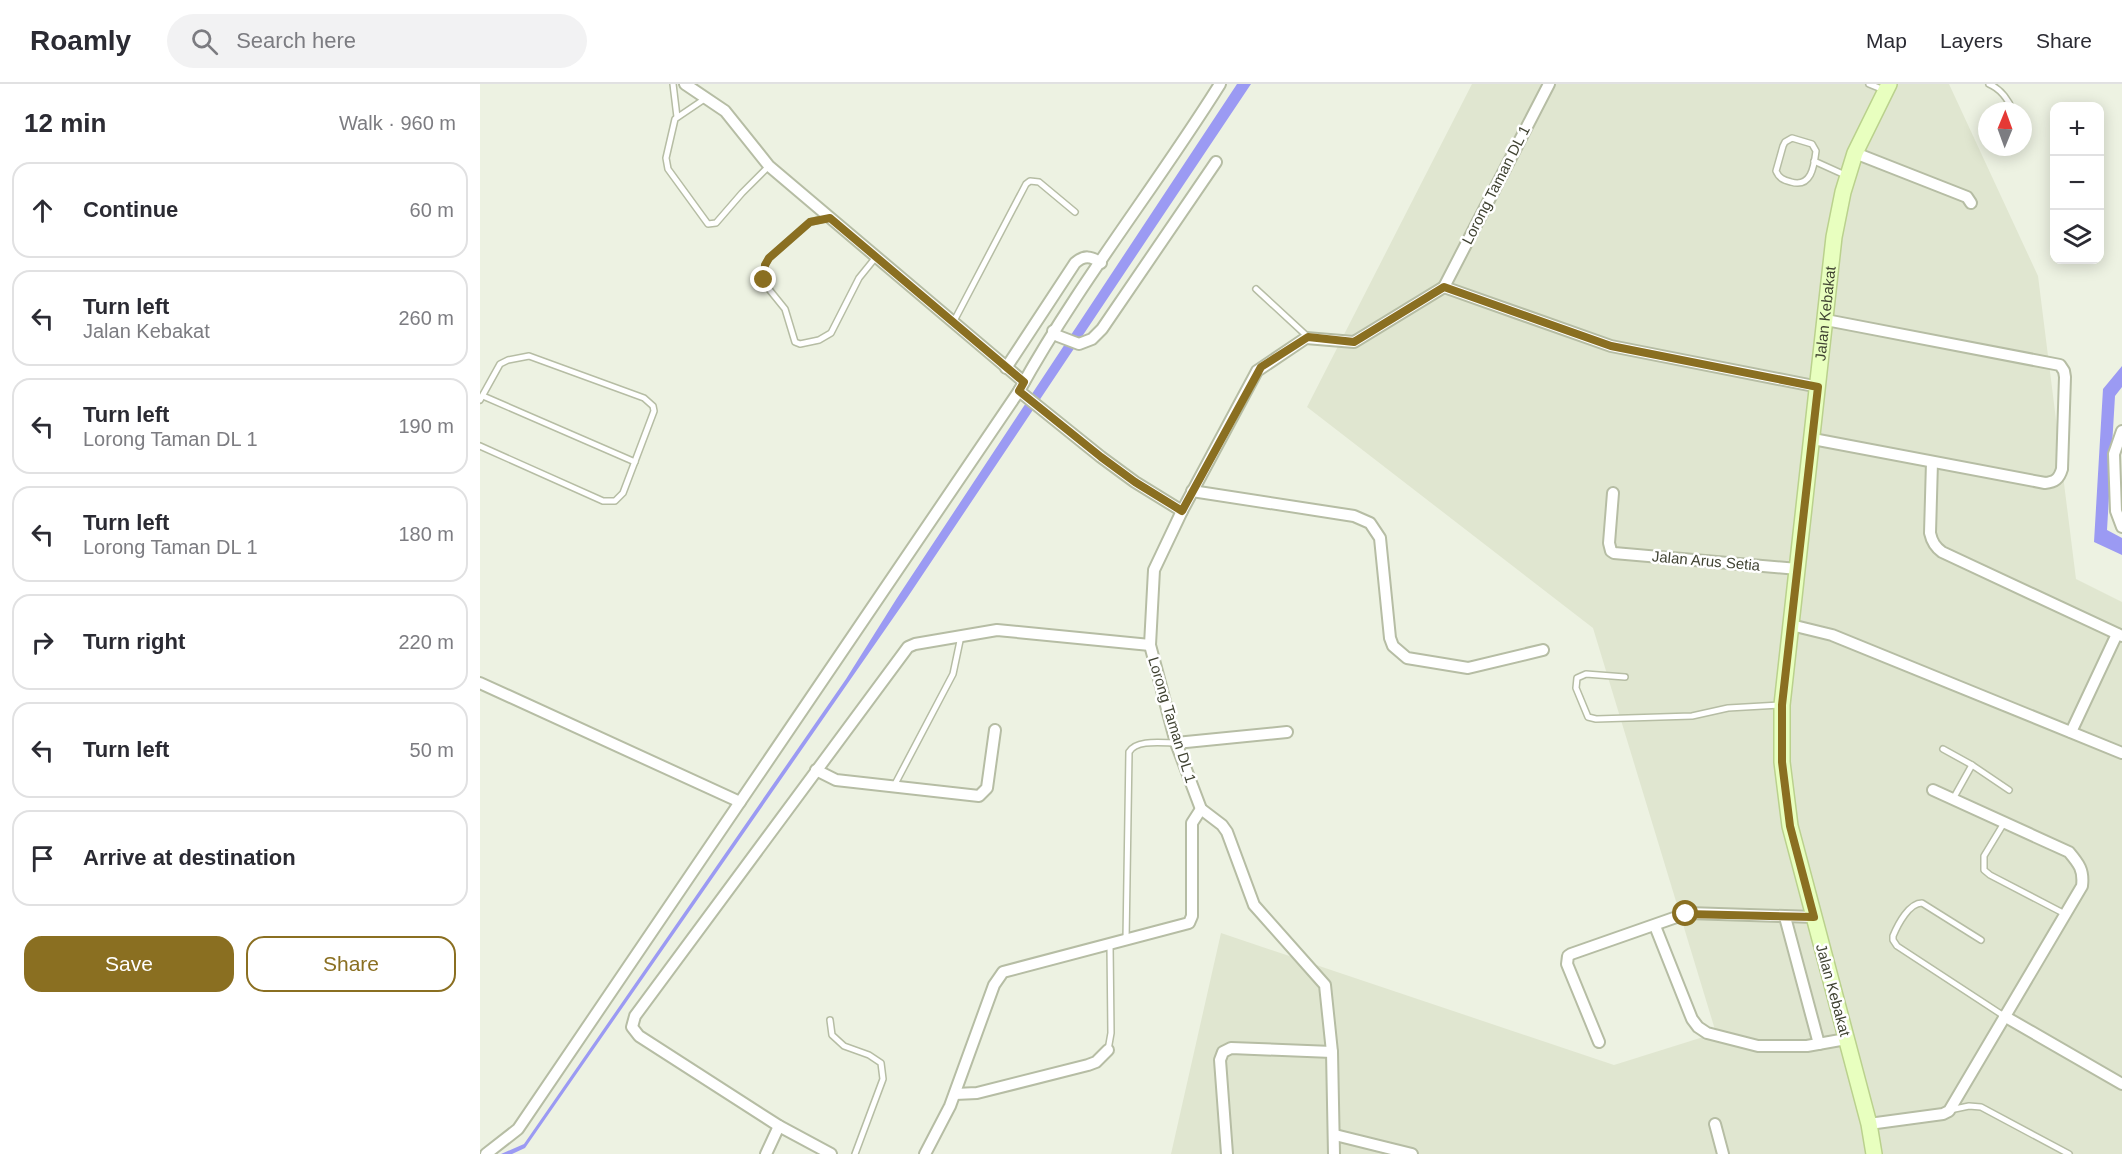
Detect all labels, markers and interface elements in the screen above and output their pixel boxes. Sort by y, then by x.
search box [167,14,587,68]
text: Roamly [30,25,131,56]
icon: search [188,25,221,58]
text: Search here [236,28,356,53]
text: Map [1866,29,1907,52]
text: Layers [1940,29,2003,52]
text: Share [2036,29,2092,52]
north arrow [1978,102,2032,156]
map controls [2050,102,2104,264]
button: + [2050,102,2104,156]
text: 12 min [24,108,106,138]
text: Walk · 960 m [339,112,456,134]
street label: Lorong Taman DL 1 [1458,123,1533,247]
button: − [2050,156,2104,210]
icon: ahead [26,194,59,227]
text: Continue [83,197,178,222]
text: 60 m [410,199,454,221]
button: layers [2050,210,2104,264]
street label: Jalan Kebakat [1811,265,1839,362]
route end [750,266,776,292]
text: Turn left [83,294,169,319]
icon: left [26,302,59,335]
text: 260 m [398,307,454,329]
text: Jalan Kebakat [83,320,210,342]
text: Turn left [83,402,169,427]
icon: left [26,410,59,443]
text: 190 m [398,415,454,437]
text: Lorong Taman DL 1 [83,428,258,450]
text: Turn left [83,510,169,535]
icon: left [26,518,59,551]
text: 180 m [398,523,454,545]
text: Lorong Taman DL 1 [83,536,258,558]
street label: Jalan Arus Setia [1651,547,1761,574]
icon: right [26,626,59,659]
text: Turn right [83,629,185,654]
text: 220 m [398,631,454,653]
street label: Lorong Taman DL 1 [1145,655,1200,785]
icon: left [26,734,59,767]
text: Turn left [83,737,169,762]
text: 50 m [410,739,454,761]
icon: arrive [26,842,59,875]
text: Arrive at destination [83,845,296,870]
route start [1672,900,1698,926]
button: Save [24,936,234,992]
button: Share [246,936,456,992]
street label: Jalan Kebakat [1813,942,1854,1039]

